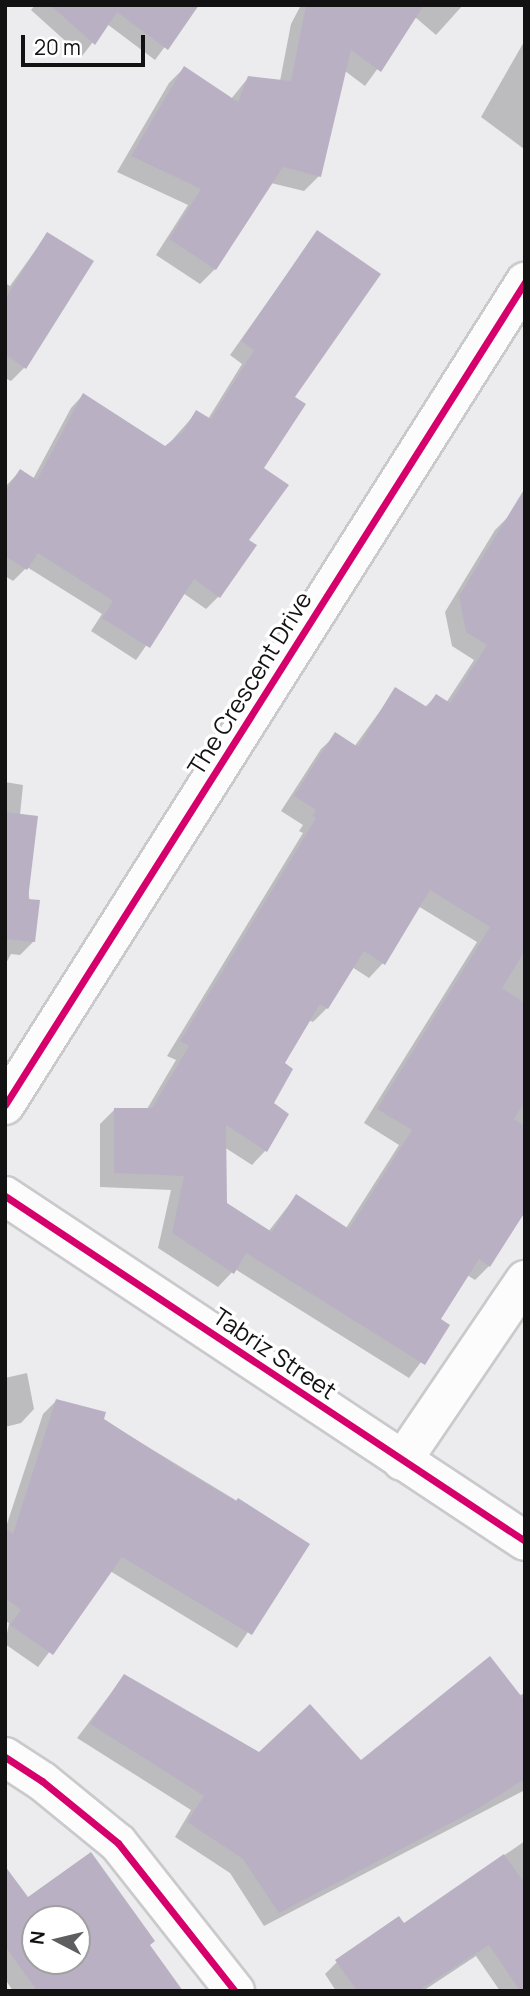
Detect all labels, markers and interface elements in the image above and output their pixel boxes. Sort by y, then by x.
scale bar [24,21,149,65]
text: 20 m [34,33,81,61]
street label: The Crescent Drive [181,586,317,780]
street label: Tabriz Street [208,1301,342,1405]
north arrow [21,1905,91,1975]
text: N [23,1929,51,1946]

